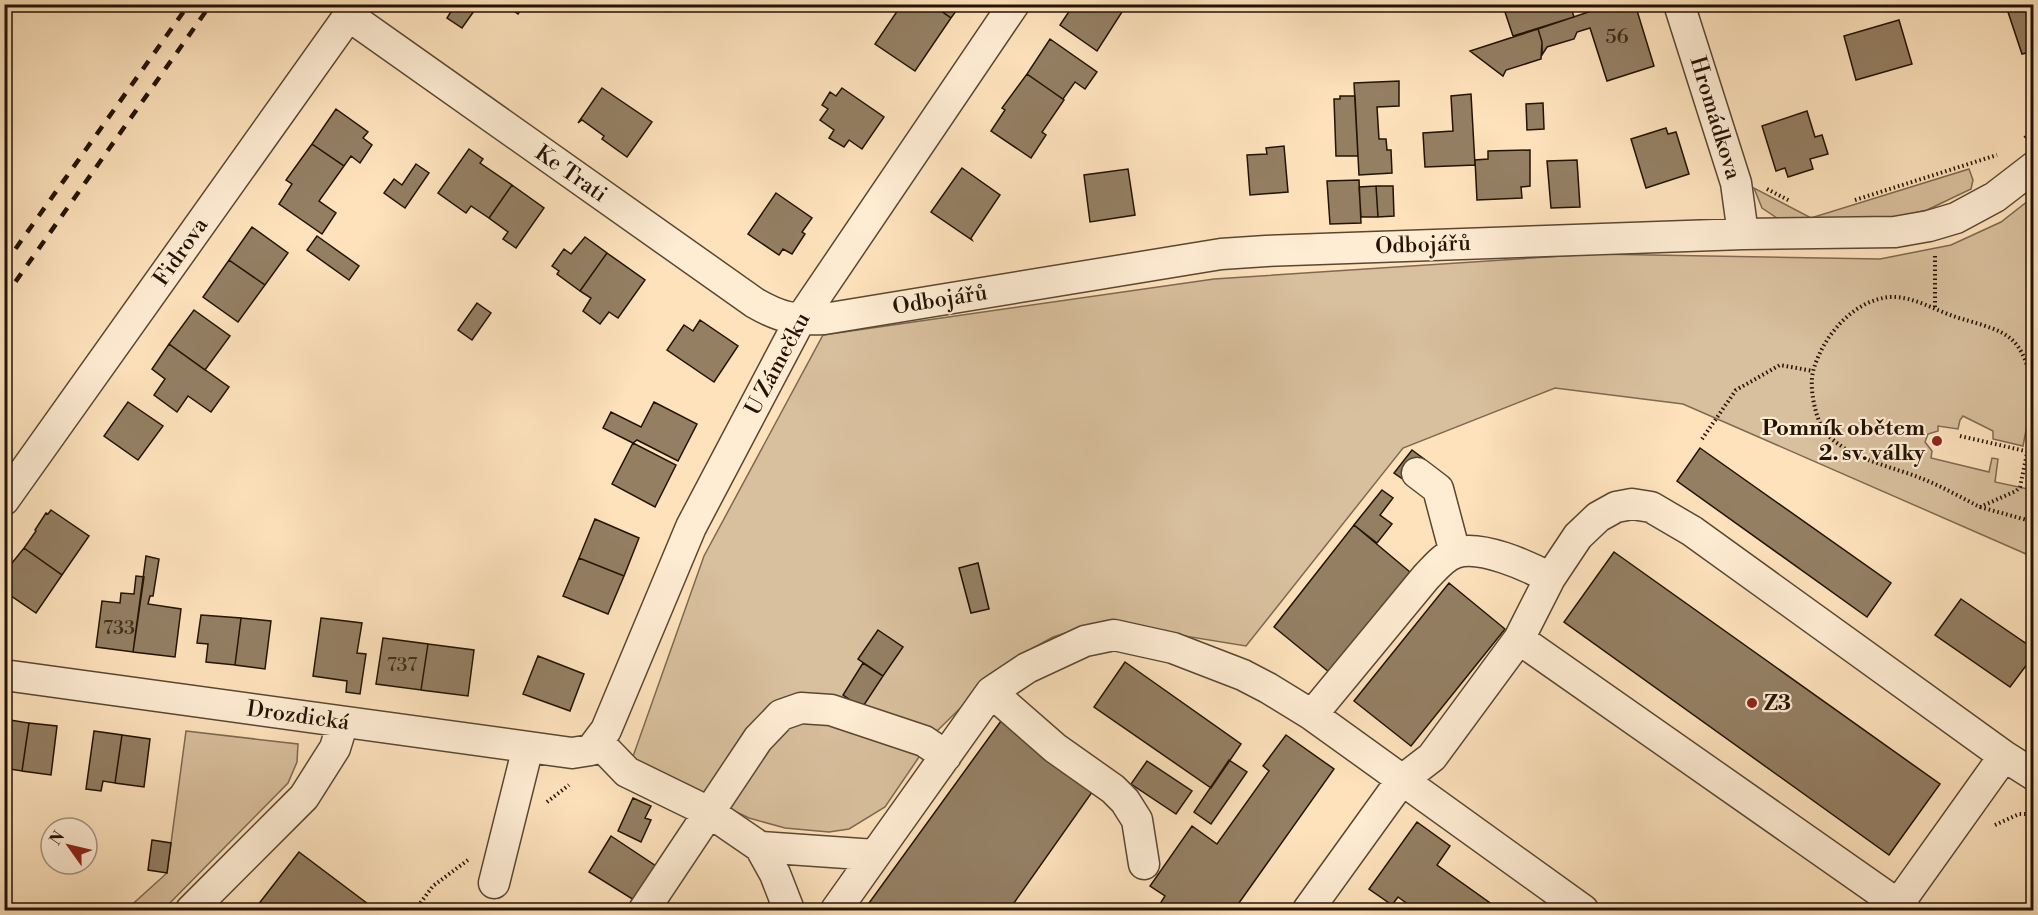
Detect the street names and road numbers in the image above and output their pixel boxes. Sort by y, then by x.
street label: Hromádkova [1683,53,1747,184]
street label: Ke Trati [530,140,612,208]
street label: Fidrova [148,212,215,291]
street label: Odbojářů [1375,230,1472,260]
street label: Odbojářů [891,279,990,321]
street label: U Zámečku [740,308,817,420]
street label: Drozdická [245,695,352,737]

